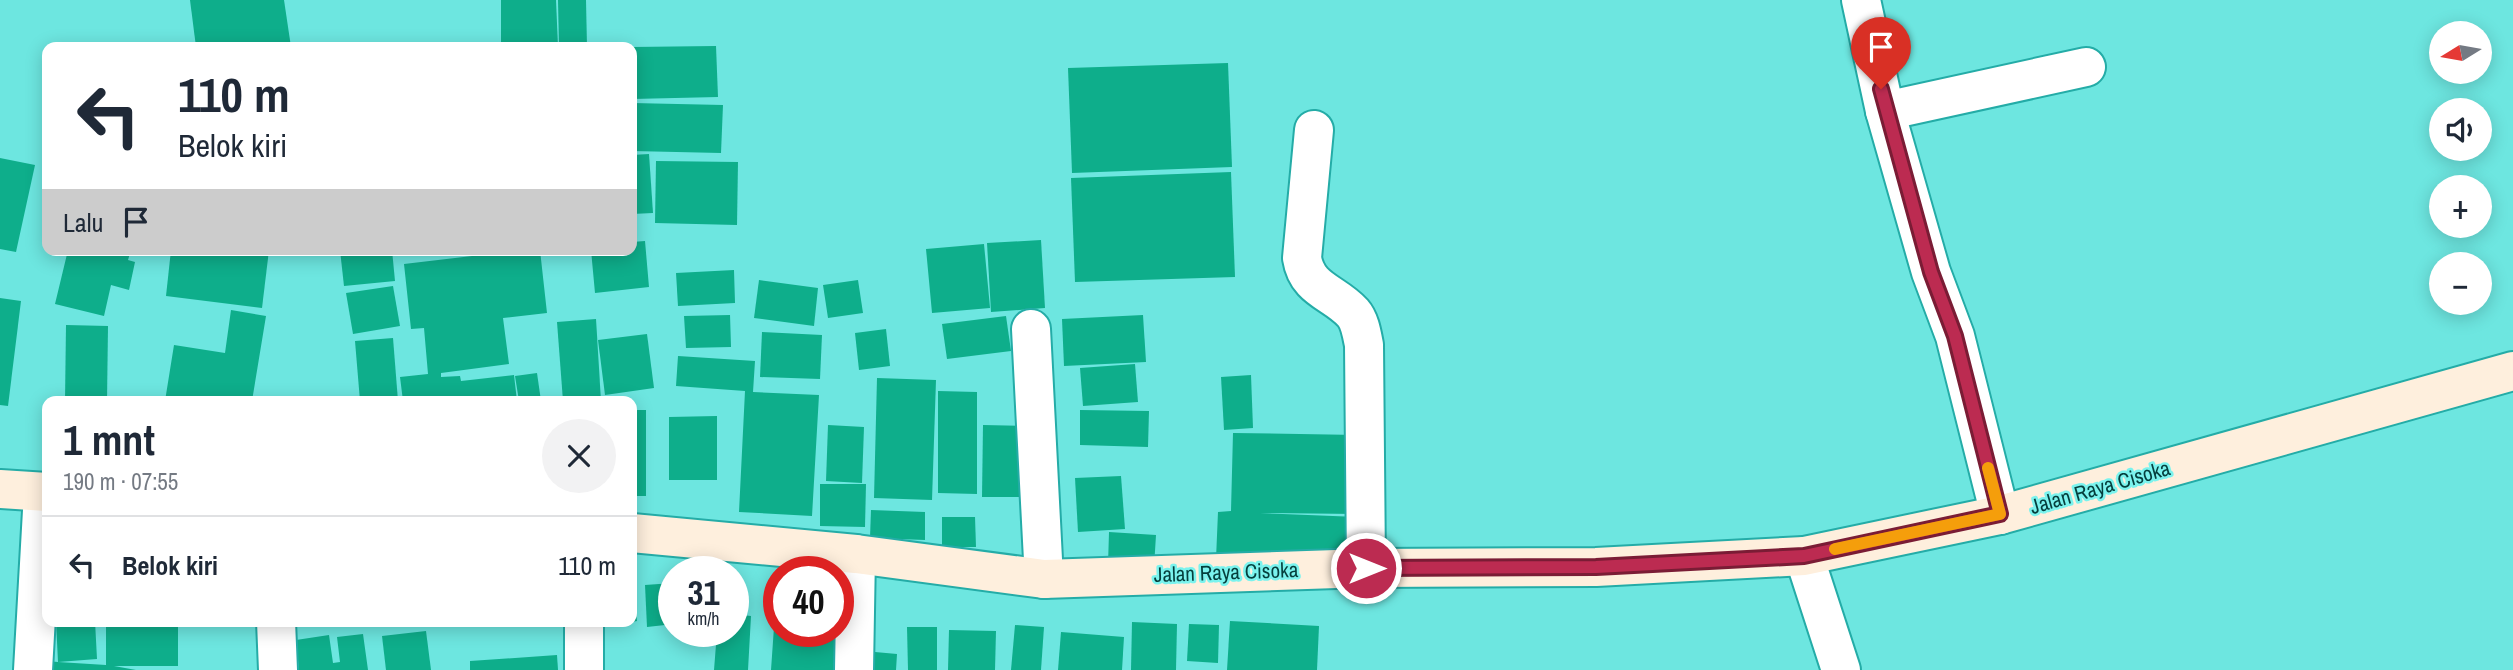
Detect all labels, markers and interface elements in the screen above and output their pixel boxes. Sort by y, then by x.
pin [1851,17,1911,89]
north arrow [2429,21,2492,84]
map controls [2429,21,2492,315]
icon: arrive [1862,28,1900,66]
text: 110 m [178,61,290,127]
icon: left [63,70,154,161]
button: sound [2429,98,2492,161]
text: Belok kiri [178,124,287,167]
button: + [2429,175,2492,238]
icon: arrive [117,203,155,241]
text: Lalu [63,205,103,240]
button: − [2429,252,2492,315]
text: 1 mnt [63,412,155,468]
button: close [542,419,616,493]
street label: Jalan Raya Cisoka [2027,453,2174,521]
text: 190 m · 07:55 [63,466,178,497]
position arrow [1329,531,1403,605]
icon: left [63,546,101,584]
text: Belok kiri [122,548,218,583]
text: 110 m [558,548,616,583]
street label: Jalan Raya Cisoka [1153,555,1299,589]
speed limit sign: 40 [763,556,854,647]
text: 31 [688,569,719,616]
text: km/h [688,606,720,631]

